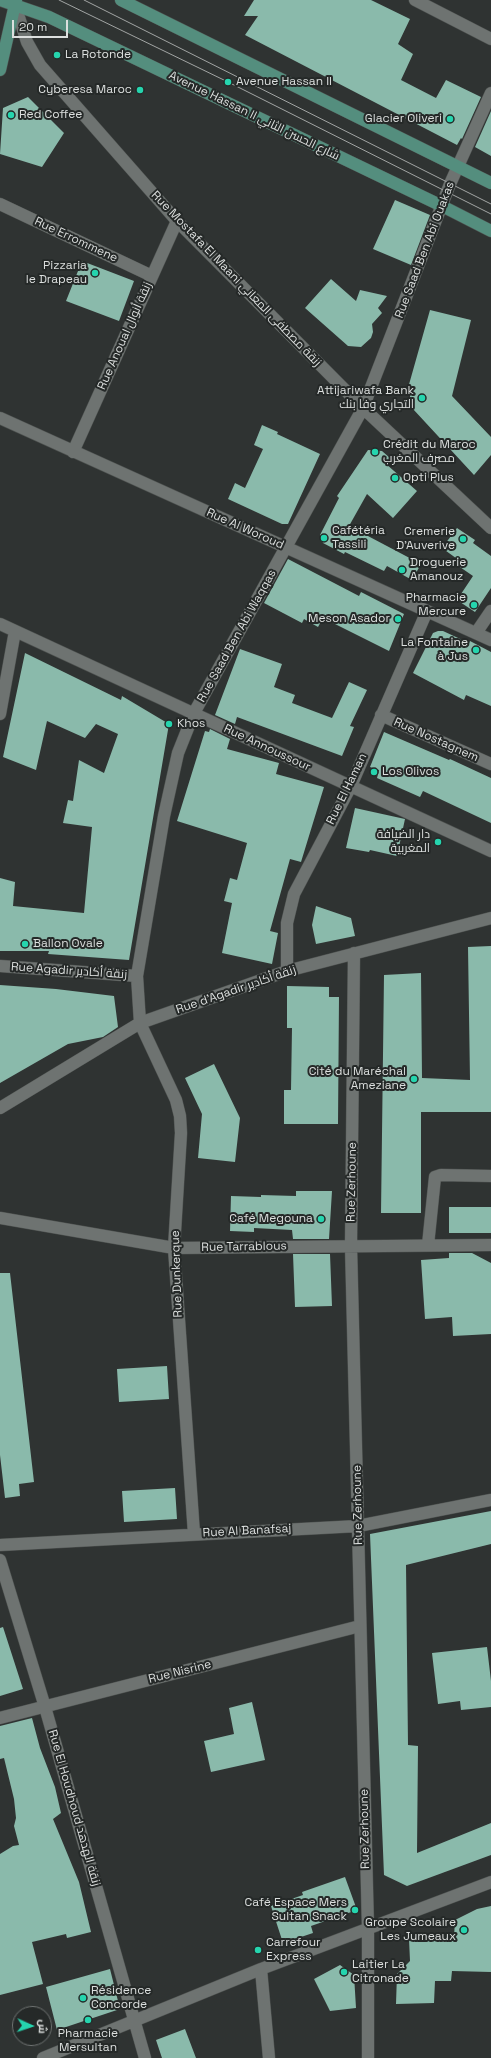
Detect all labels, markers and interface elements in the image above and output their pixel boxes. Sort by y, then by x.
scale bar [14,12,70,38]
text: 20 m [19,19,47,35]
place label: La Rotonde [65,48,131,62]
marker: La Rotonde [52,50,62,60]
street label: Avenue Hassan II شارع الحسن الثاني [166,68,342,164]
place label: Avenue Hassan II [236,75,332,89]
marker: Avenue Hassan II [223,77,233,87]
place label: Cyberesa Maroc [38,83,132,97]
marker: Cyberesa Maroc [135,85,145,95]
place label: Red Coffee [19,108,82,122]
marker: Red Coffee [6,110,16,120]
place label: Glacier Oliveri [365,112,442,126]
marker: Glacier Oliveri [445,114,455,124]
street label: Rue Saad Ben Abi Ouakas [392,180,458,320]
street label: Rue Mostafa El Maani زنقة مصطفى المعاني [148,188,324,370]
street label: Rue Errommene [32,214,120,266]
place label: Pizzaria le Drapeau [26,259,87,287]
marker: Pizzaria le Drapeau [90,268,100,278]
street label: Rue Anoual زنقة أنوال [95,280,155,392]
place label: Attijariwafa Bank التجاري وفا بنك [317,384,414,412]
marker: Attijariwafa Bank التجاري وفا بنك [417,393,427,403]
place label: Crédit du Maroc مصرف المغرب [383,438,476,466]
marker: Crédit du Maroc مصرف المغرب [370,447,380,457]
place label: Opti Plus [403,471,454,485]
marker: Opti Plus [390,473,400,483]
street label: Rue Al Woroud [204,505,286,553]
place label: Cafétéria Tassili [332,524,385,552]
place label: Cremerie D'Auverive [396,525,455,553]
marker: Cafétéria Tassili [319,533,329,543]
marker: Cremerie D'Auverive [458,534,468,544]
place label: Droguerie Amanouz [410,556,466,584]
marker: Droguerie Amanouz [397,565,407,575]
street label: Rue Saad Ben Abi Waqqas [194,567,280,705]
place label: Pharmacie Mercure [406,591,466,619]
marker: Pharmacie Mercure [469,600,479,610]
place label: Meson Asador [308,612,390,626]
marker: Meson Asador [393,614,403,624]
place label: La Fontaine à Jus [401,636,468,664]
marker: La Fontaine à Jus [471,645,481,655]
street label: Rue Nostagnem [391,715,481,765]
place label: Khos [177,717,205,731]
marker: Khos [164,719,174,729]
street label: Rue Annoussour [221,722,313,774]
street label: Rue El Haman [324,751,370,827]
place label: Los Olivos [382,765,439,779]
marker: Los Olivos [369,767,379,777]
place label: دار الضيافة المغربية [377,828,430,856]
marker: دار الضيافة المغربية [433,837,443,847]
place label: Ballon Ovale [33,937,103,951]
marker: Ballon Ovale [20,939,30,949]
street label: Rue Agadir زنقة أكادير [10,960,128,982]
street label: Rue d'Agadir زنقة أكادير [174,963,298,1017]
place label: Cité du Maréchal Ameziane [309,1065,406,1093]
marker: Cité du Maréchal Ameziane [409,1074,419,1084]
street label: Rue Zerhoune [344,1142,360,1222]
place label: Café Megouna [229,1212,313,1226]
marker: Café Megouna [316,1214,326,1224]
street label: Rue Dunkerque [168,1230,186,1318]
street label: Rue Tarrablous [201,1239,287,1255]
street label: Rue Zerhoune [350,1465,366,1545]
street label: Rue Al Banafsaj [202,1521,292,1541]
street label: Rue Nisrine [147,1657,213,1687]
street label: Rue El Houdhoud زنقة الهدهد [45,1728,103,1888]
street label: Rue Zerhoune [357,1789,373,1869]
place label: Café Espace Mers Sultan Snack [244,1896,347,1924]
marker: Café Espace Mers Sultan Snack [350,1905,360,1915]
place label: Groupe Scolaire Les Jumeaux [365,1916,456,1944]
marker: Groupe Scolaire Les Jumeaux [459,1925,469,1935]
place label: Carrefour Express [266,1936,321,1964]
marker: Carrefour Express [253,1945,263,1955]
place label: Laitier La Citronade [352,1958,409,1986]
marker: Laitier La Citronade [339,1967,349,1977]
place label: Résidence Concorde [91,1984,151,2012]
marker: Résidence Concorde [78,1993,88,2003]
north arrow [12,2006,52,2046]
marker: Pharmacie Mersultan [83,2015,93,2025]
text: ش [36,2019,50,2034]
place label: Pharmacie Mersultan [58,2027,118,2055]

